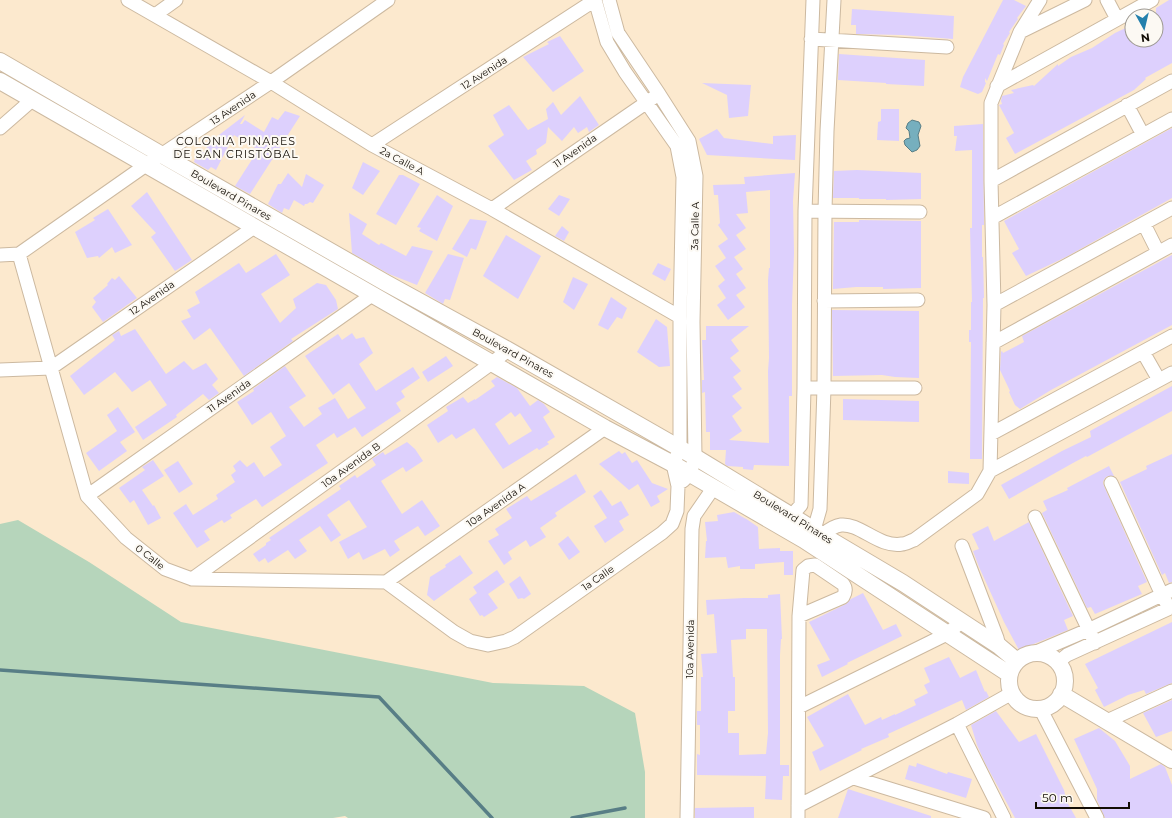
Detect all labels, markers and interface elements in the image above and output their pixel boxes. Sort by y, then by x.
north arrow [1124,8,1164,48]
text: N [1140,30,1151,45]
street label: 12 Avenida [459,53,509,93]
street label: 13 Avenida [208,88,258,128]
street label: 11 Avenida [551,131,599,171]
district label: COLONIA PINARES DE SAN CRISTÓBAL [173,134,299,161]
street label: 2a Calle A [378,144,427,178]
street label: Boulevard Pinares [188,167,274,223]
street label: 3a Calle A [688,201,702,250]
street label: 12 Avenida [127,278,177,318]
street label: Boulevard Pinares [470,325,556,381]
street label: 11 Avenida [205,376,253,416]
street label: 10a Avenida B [319,439,383,491]
street label: 10a Avenida A [464,479,529,530]
street label: Boulevard Pinares [751,487,835,547]
street label: 0 Calle [133,542,167,572]
street label: 1a Calle [579,562,617,594]
street label: 10a Avenida [683,619,697,679]
scale bar [1036,784,1129,810]
text: 50 m [1042,790,1073,805]

